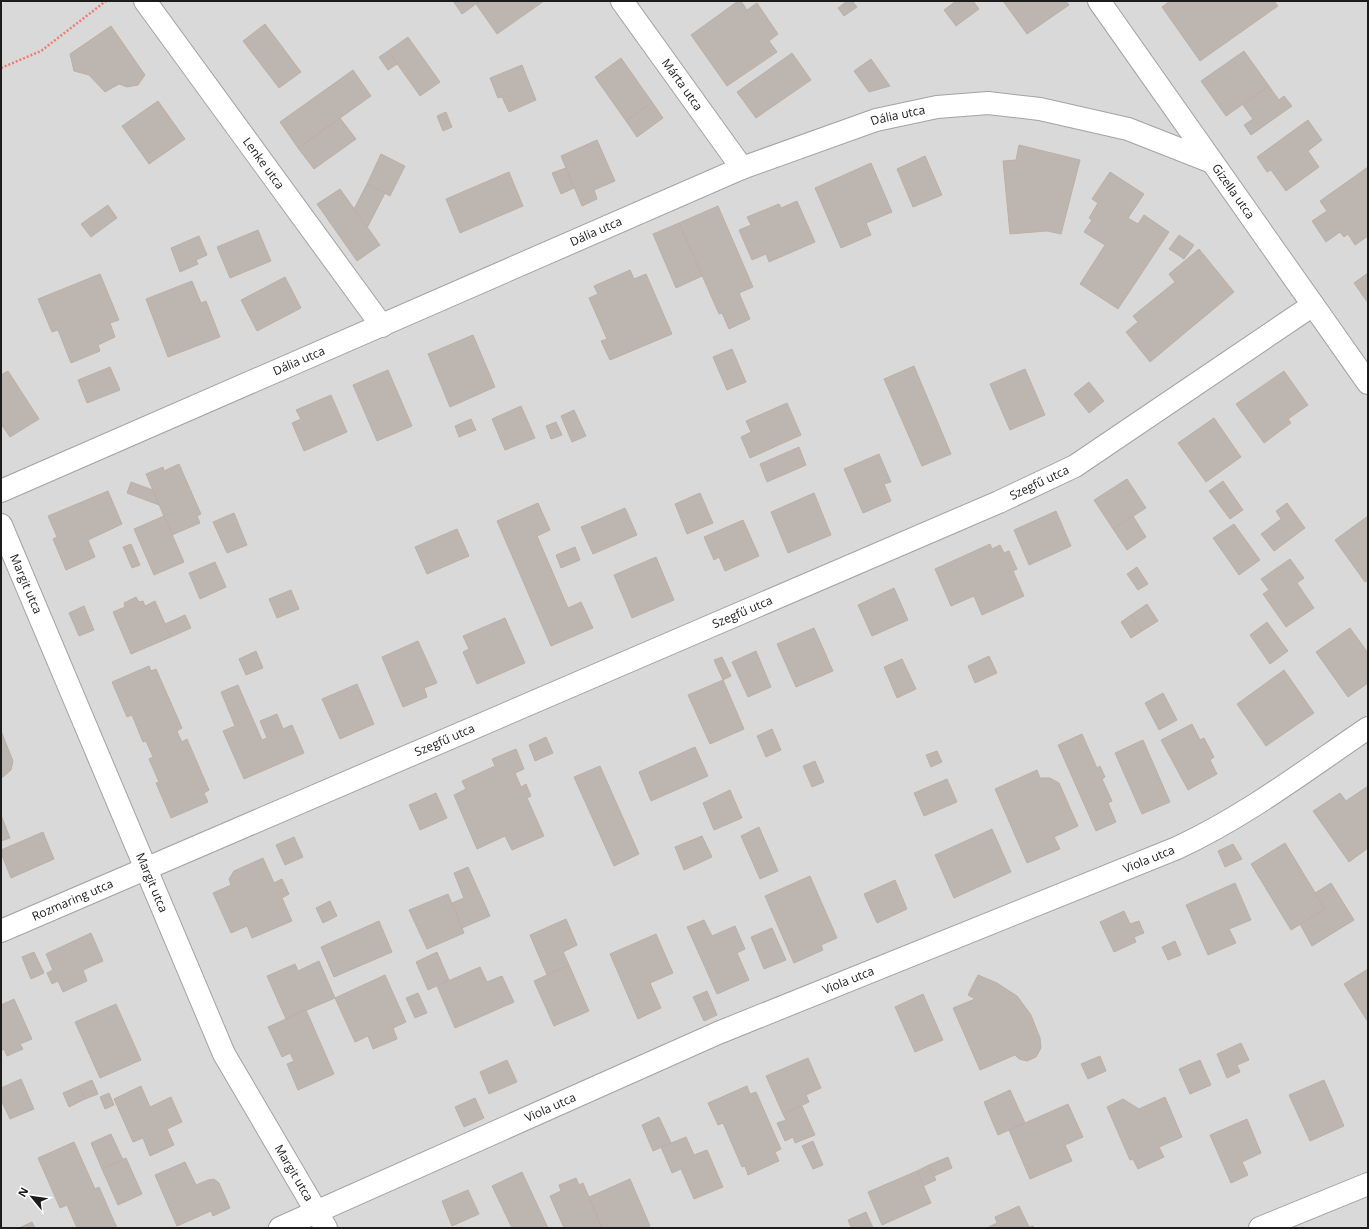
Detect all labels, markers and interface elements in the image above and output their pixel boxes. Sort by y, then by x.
street label: Márta utca [658,55,707,114]
street label: Dália utca [868,101,927,129]
street label: Lenke utca [239,134,289,193]
street label: Gizella utca [1208,160,1259,222]
street label: Dália utca [567,212,624,250]
street label: Dália utca [270,342,327,380]
street label: Szegfű utca [1007,461,1072,504]
street label: Margit utca [6,551,46,616]
street label: Szegfű utca [709,591,775,632]
street label: Szegfű utca [412,719,477,760]
street label: Viola utca [1120,841,1177,877]
street label: Margit utca [132,850,172,915]
street label: Rozmaring utca [29,875,116,925]
street label: Viola utca [820,962,877,998]
street label: Viola utca [522,1088,578,1126]
street label: Margit utca [271,1141,318,1204]
north arrow [12,1177,52,1217]
text: N [14,1184,32,1199]

